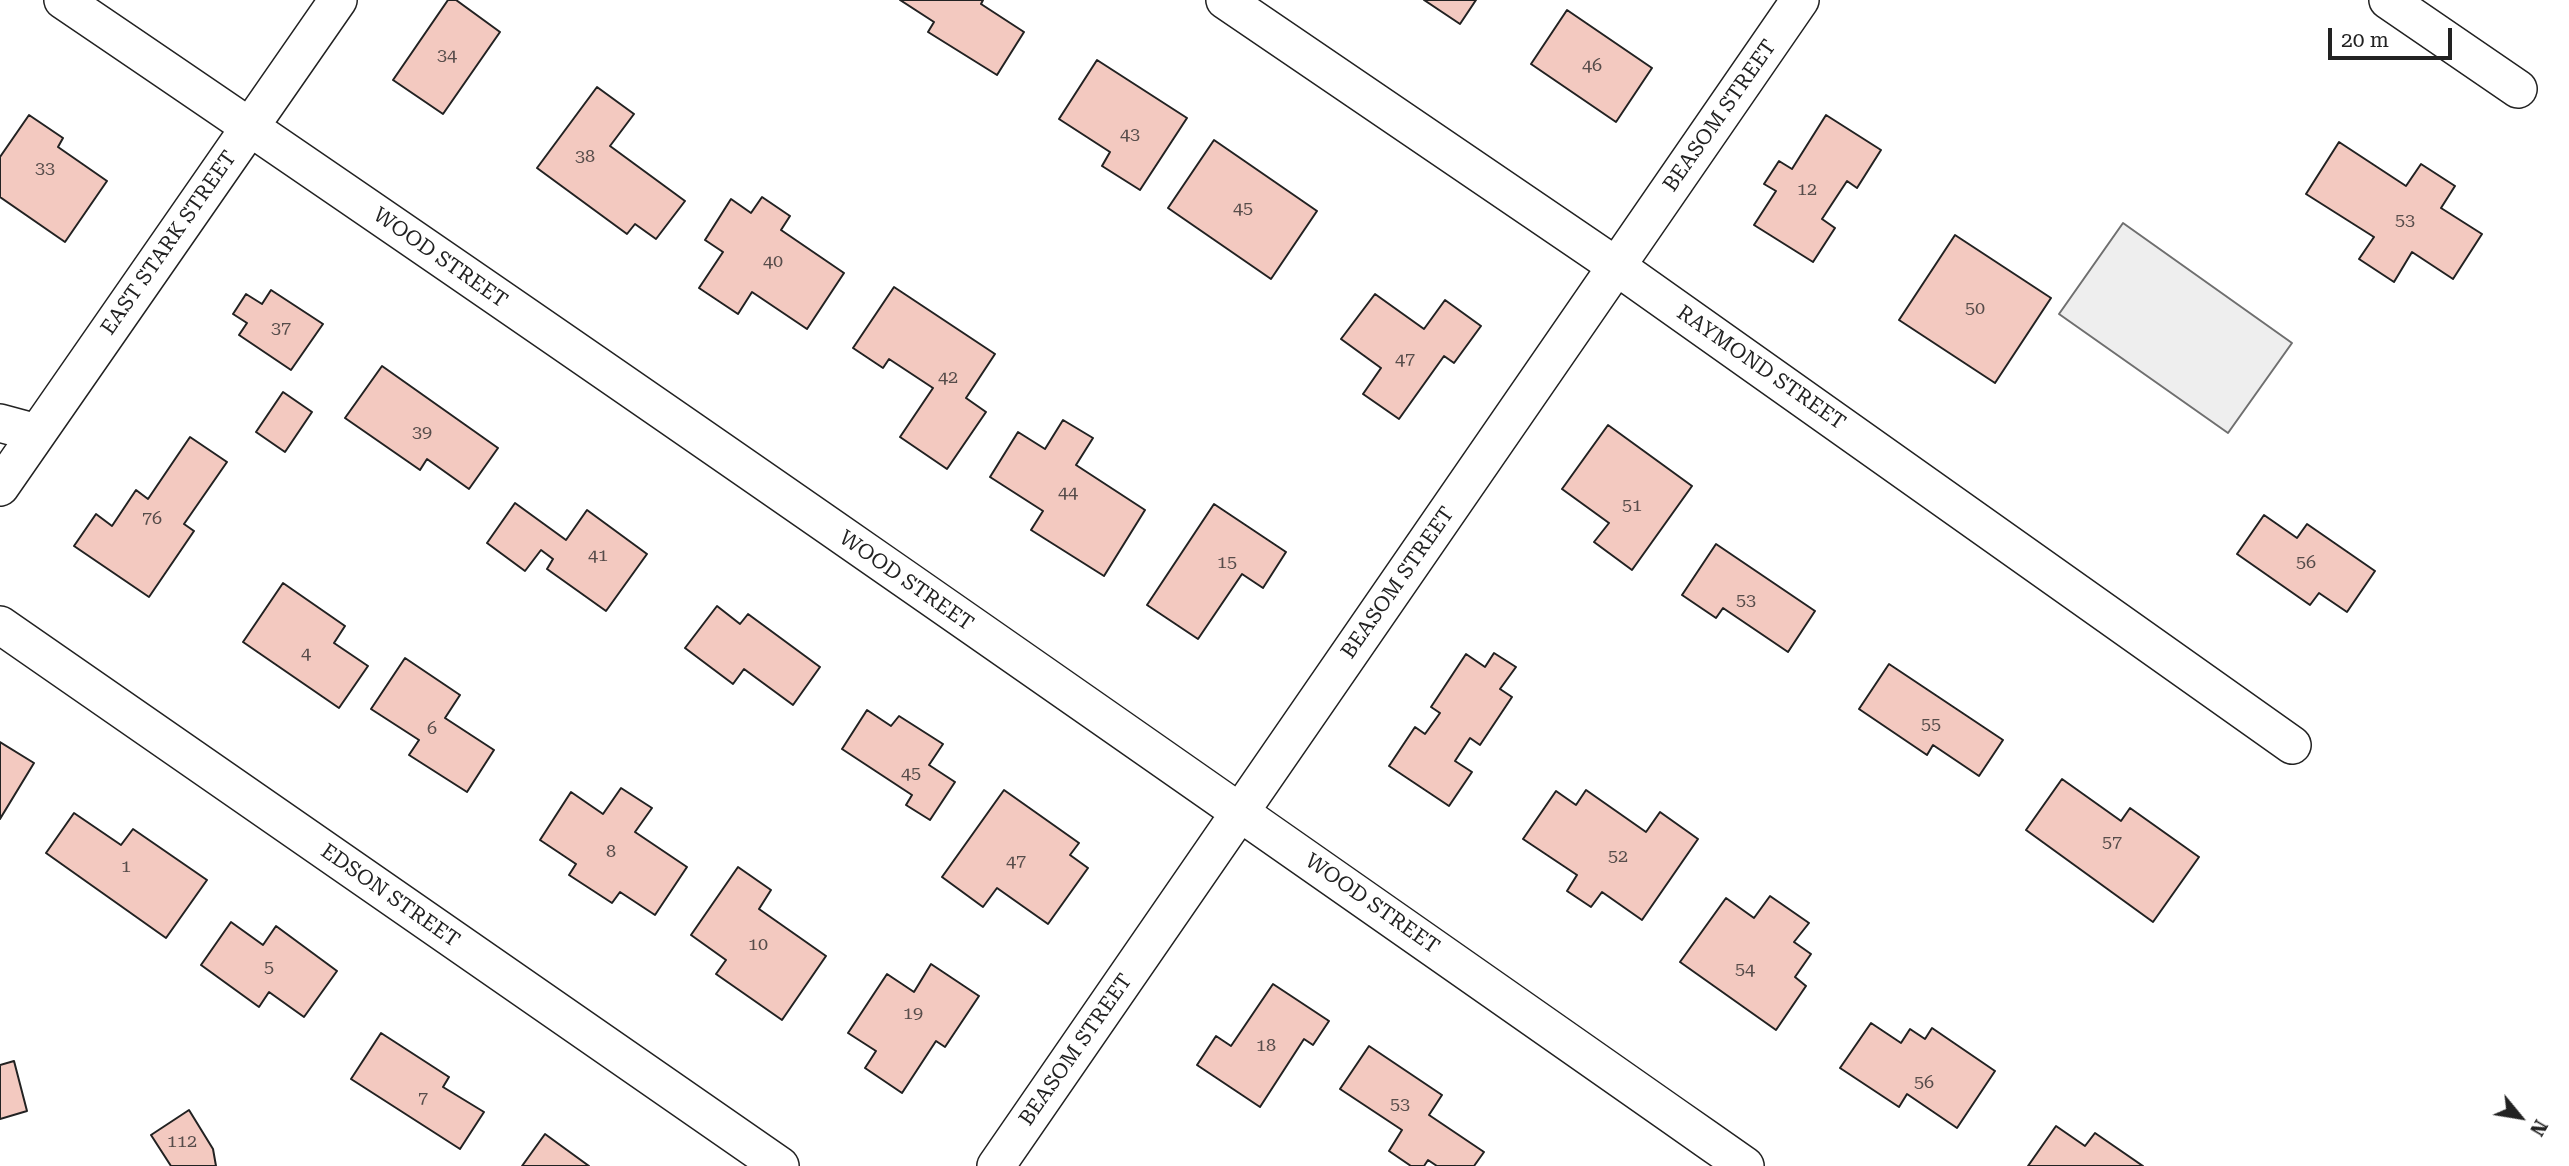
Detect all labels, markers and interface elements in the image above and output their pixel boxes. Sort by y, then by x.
scale bar [2331,14,2455,58]
text: 20 m [2341,28,2389,52]
street label: BEASOM STREET [1658,35,1782,197]
house number: 34 [437,45,457,67]
house number: 46 [1582,55,1602,77]
house number: 43 [1120,124,1140,146]
street label: EAST STARK STREET [96,146,242,340]
house number: 38 [575,146,595,168]
house number: 33 [35,158,55,180]
house number: 12 [1797,179,1817,201]
house number: 45 [1233,198,1253,220]
street label: WOOD STREET [368,202,512,314]
house number: 53 [2395,210,2415,232]
house number: 40 [763,251,783,273]
house number: 50 [1965,298,1985,320]
street label: RAYMOND STREET [1672,300,1850,436]
house number: 37 [271,318,291,340]
house number: 47 [1395,349,1415,371]
house number: 42 [938,367,958,389]
house number: 39 [412,422,432,444]
house number: 44 [1058,482,1078,504]
house number: 51 [1622,495,1642,517]
street label: BEASOM STREET [1336,502,1460,664]
house number: 76 [142,508,162,530]
street label: WOOD STREET [834,525,978,637]
house number: 41 [588,545,608,567]
house number: 15 [1217,552,1237,574]
house number: 56 [2296,552,2316,574]
house number: 53 [1736,590,1756,612]
house number: 4 [301,643,311,665]
house number: 55 [1921,714,1941,736]
house number: 6 [427,718,437,740]
house number: 45 [901,763,921,785]
house number: 57 [2102,832,2122,854]
street label: EDSON STREET [316,839,464,953]
house number: 8 [606,841,616,863]
house number: 52 [1608,846,1628,868]
street label: WOOD STREET [1300,848,1444,960]
house number: 47 [1006,851,1026,873]
house number: 1 [121,856,131,878]
house number: 10 [748,934,768,956]
house number: 5 [264,957,274,979]
house number: 54 [1735,959,1755,981]
street label: BEASOM STREET [1014,969,1138,1131]
house number: 19 [903,1003,923,1025]
house number: 18 [1256,1035,1276,1057]
house number: 56 [1914,1072,1934,1094]
north arrow [2485,1082,2555,1152]
house number: 7 [418,1088,428,1110]
house number: 53 [1390,1094,1410,1116]
text: N [2525,1116,2552,1140]
house number: 112 [167,1131,197,1153]

